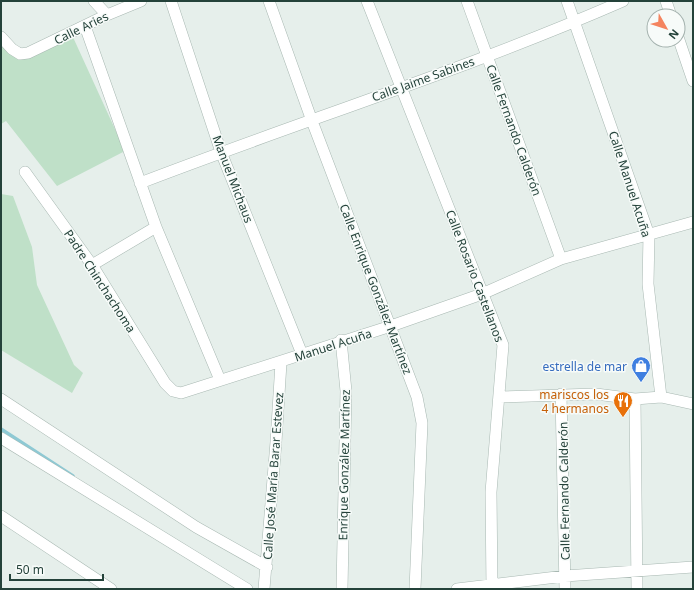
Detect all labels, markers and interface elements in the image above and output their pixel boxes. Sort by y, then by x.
street label: Calle Aries [51,7,111,48]
north arrow [646,8,686,48]
text: N [666,26,683,43]
street label: Calle Jaime Sabines [369,52,477,106]
street label: Calle Fernando Calderón [482,62,546,198]
street label: Calle Manuel Acuña [605,129,655,239]
street label: Manuel Michaus [208,133,258,225]
street label: Calle Enrique González Martínez [336,201,417,377]
street label: Calle Rosario Castellanos [442,207,508,345]
street label: Padre Chinchachoma [60,226,140,336]
street label: Manuel Acuña [292,324,374,366]
shop icon: estrella de mar [630,355,652,383]
place label: estrella de mar [542,358,627,375]
place label: mariscos los 4 hermanos [539,386,609,417]
street label: Enrique González Martínez [334,389,354,541]
restaurant icon: mariscos los 4 hermanos [612,390,634,418]
street label: Calle José María Barar Estevez [259,391,287,560]
street label: Calle Fernando Calderón [554,422,574,560]
scale bar [10,556,103,582]
text: 50 m [16,561,44,578]

